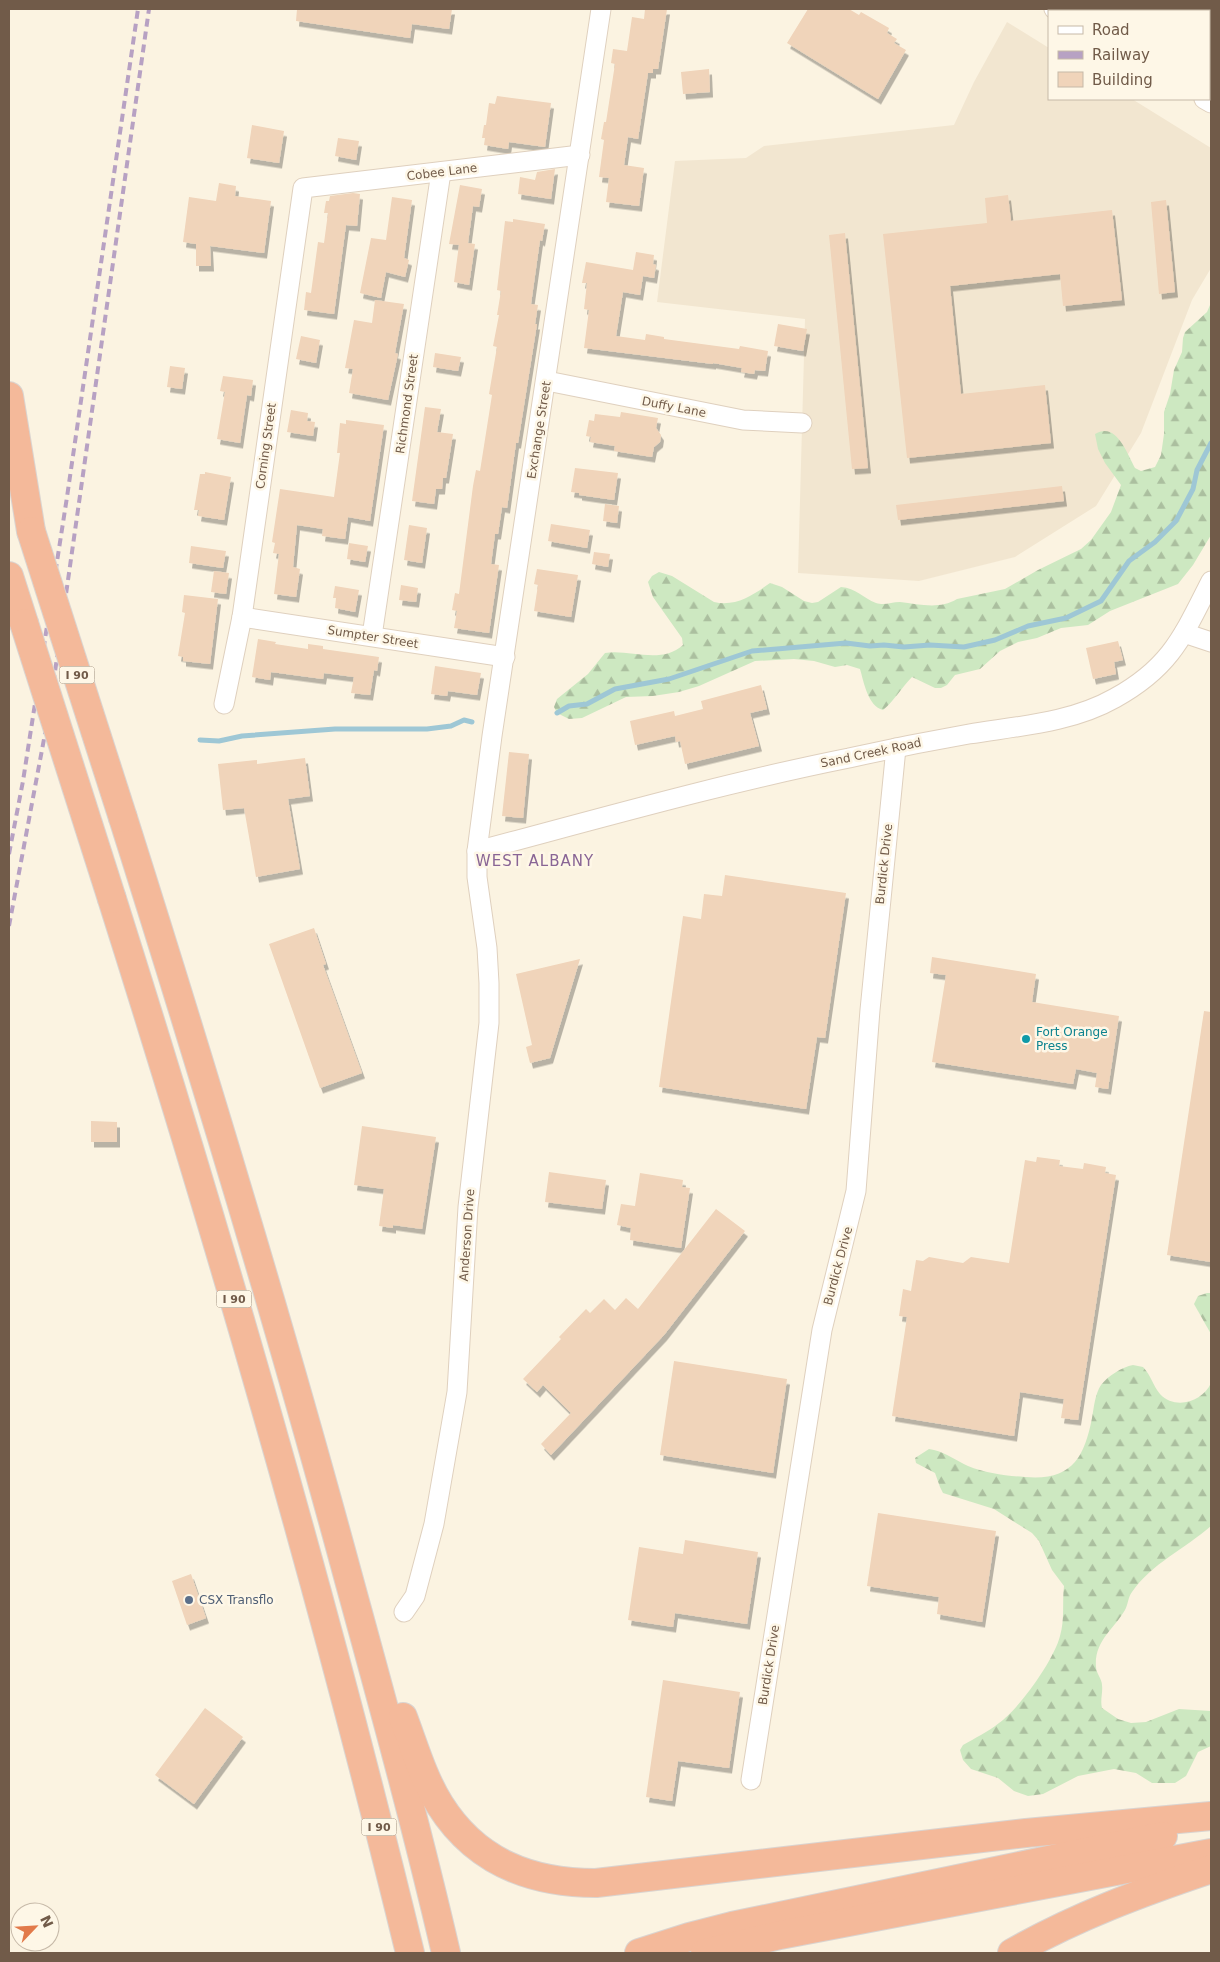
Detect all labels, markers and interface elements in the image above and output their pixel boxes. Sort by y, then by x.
legend [1048,10,1210,100]
text: Road [1092,21,1130,39]
text: Railway [1092,46,1150,64]
text: Building [1092,71,1153,89]
street label: Cobee Lane [406,161,478,183]
street label: Richmond Street [393,353,421,455]
street label: Exchange Street [524,380,554,480]
street label: Duffy Lane [641,394,707,420]
street label: Corning Street [253,402,279,490]
street label: Sumpter Street [327,623,420,651]
road number: I 90 [60,666,94,684]
street label: Sand Creek Road [819,735,923,771]
street label: Burdick Drive [873,823,895,905]
district label: WEST ALBANY [476,852,594,870]
place label: Fort Orange Press [1036,1025,1108,1053]
marker: Fort Orange Press [1020,1033,1032,1045]
street label: Anderson Drive [457,1188,477,1282]
street label: Burdick Drive [821,1225,855,1307]
road number: I 90 [216,1290,252,1308]
place label: CSX Transflo [199,1593,274,1607]
marker: CSX Transflo [183,1594,195,1606]
street label: Burdick Drive [756,1624,782,1706]
road number: I 90 [362,1818,396,1835]
north arrow [10,1902,60,1952]
text: N [37,1913,57,1930]

